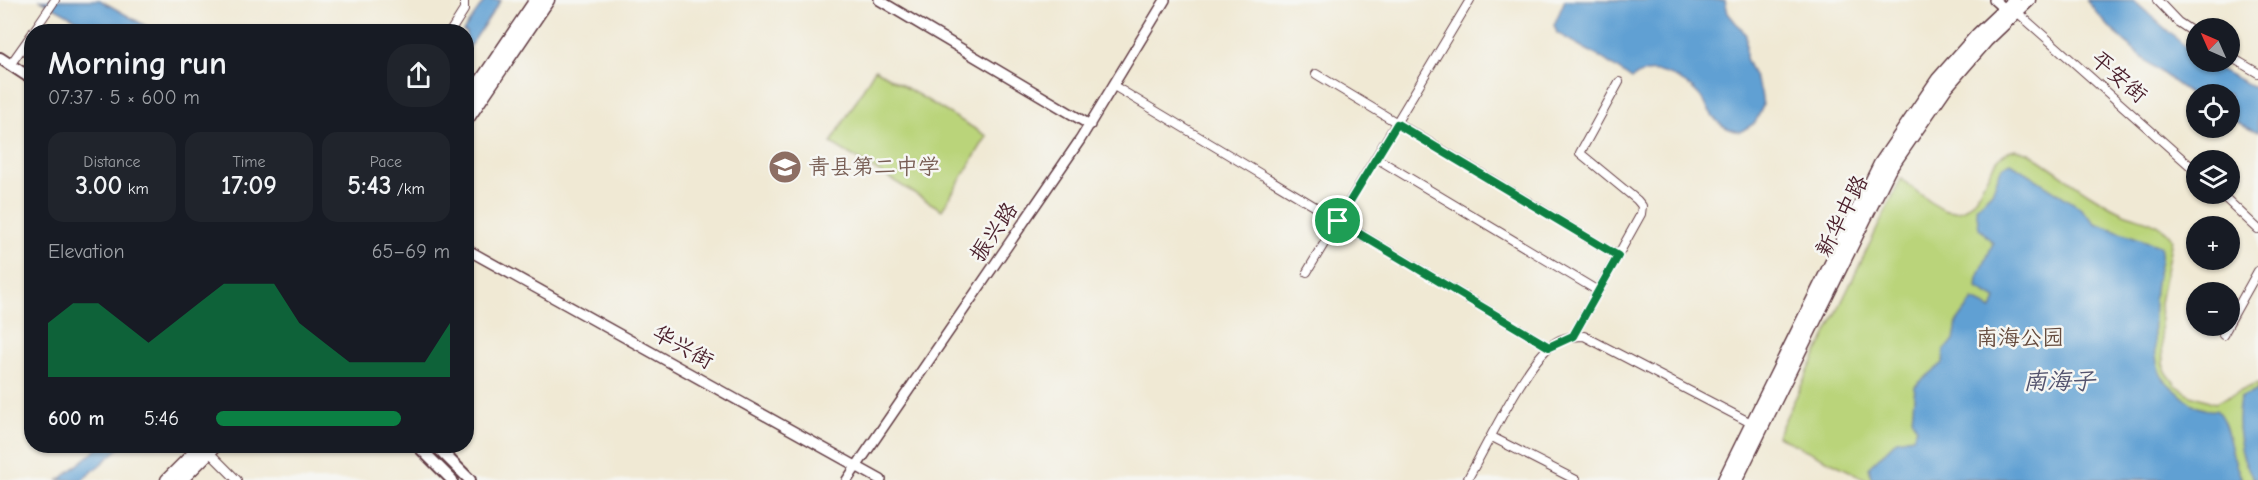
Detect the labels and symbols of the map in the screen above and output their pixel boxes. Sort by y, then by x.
north arrow [2186,18,2240,72]
street label: 平安街 [2086,46,2152,108]
school or university icon: 青县第二中学 [767,149,803,185]
place label: 青县第二中学 [808,154,940,180]
street label: 新华中路 [1810,171,1874,261]
pin [1312,195,1363,246]
street label: 振兴路 [965,197,1023,267]
street label: 华兴街 [648,320,718,374]
park label: 南海公园 [1976,325,2064,351]
water label: 南海子 [2023,367,2097,395]

